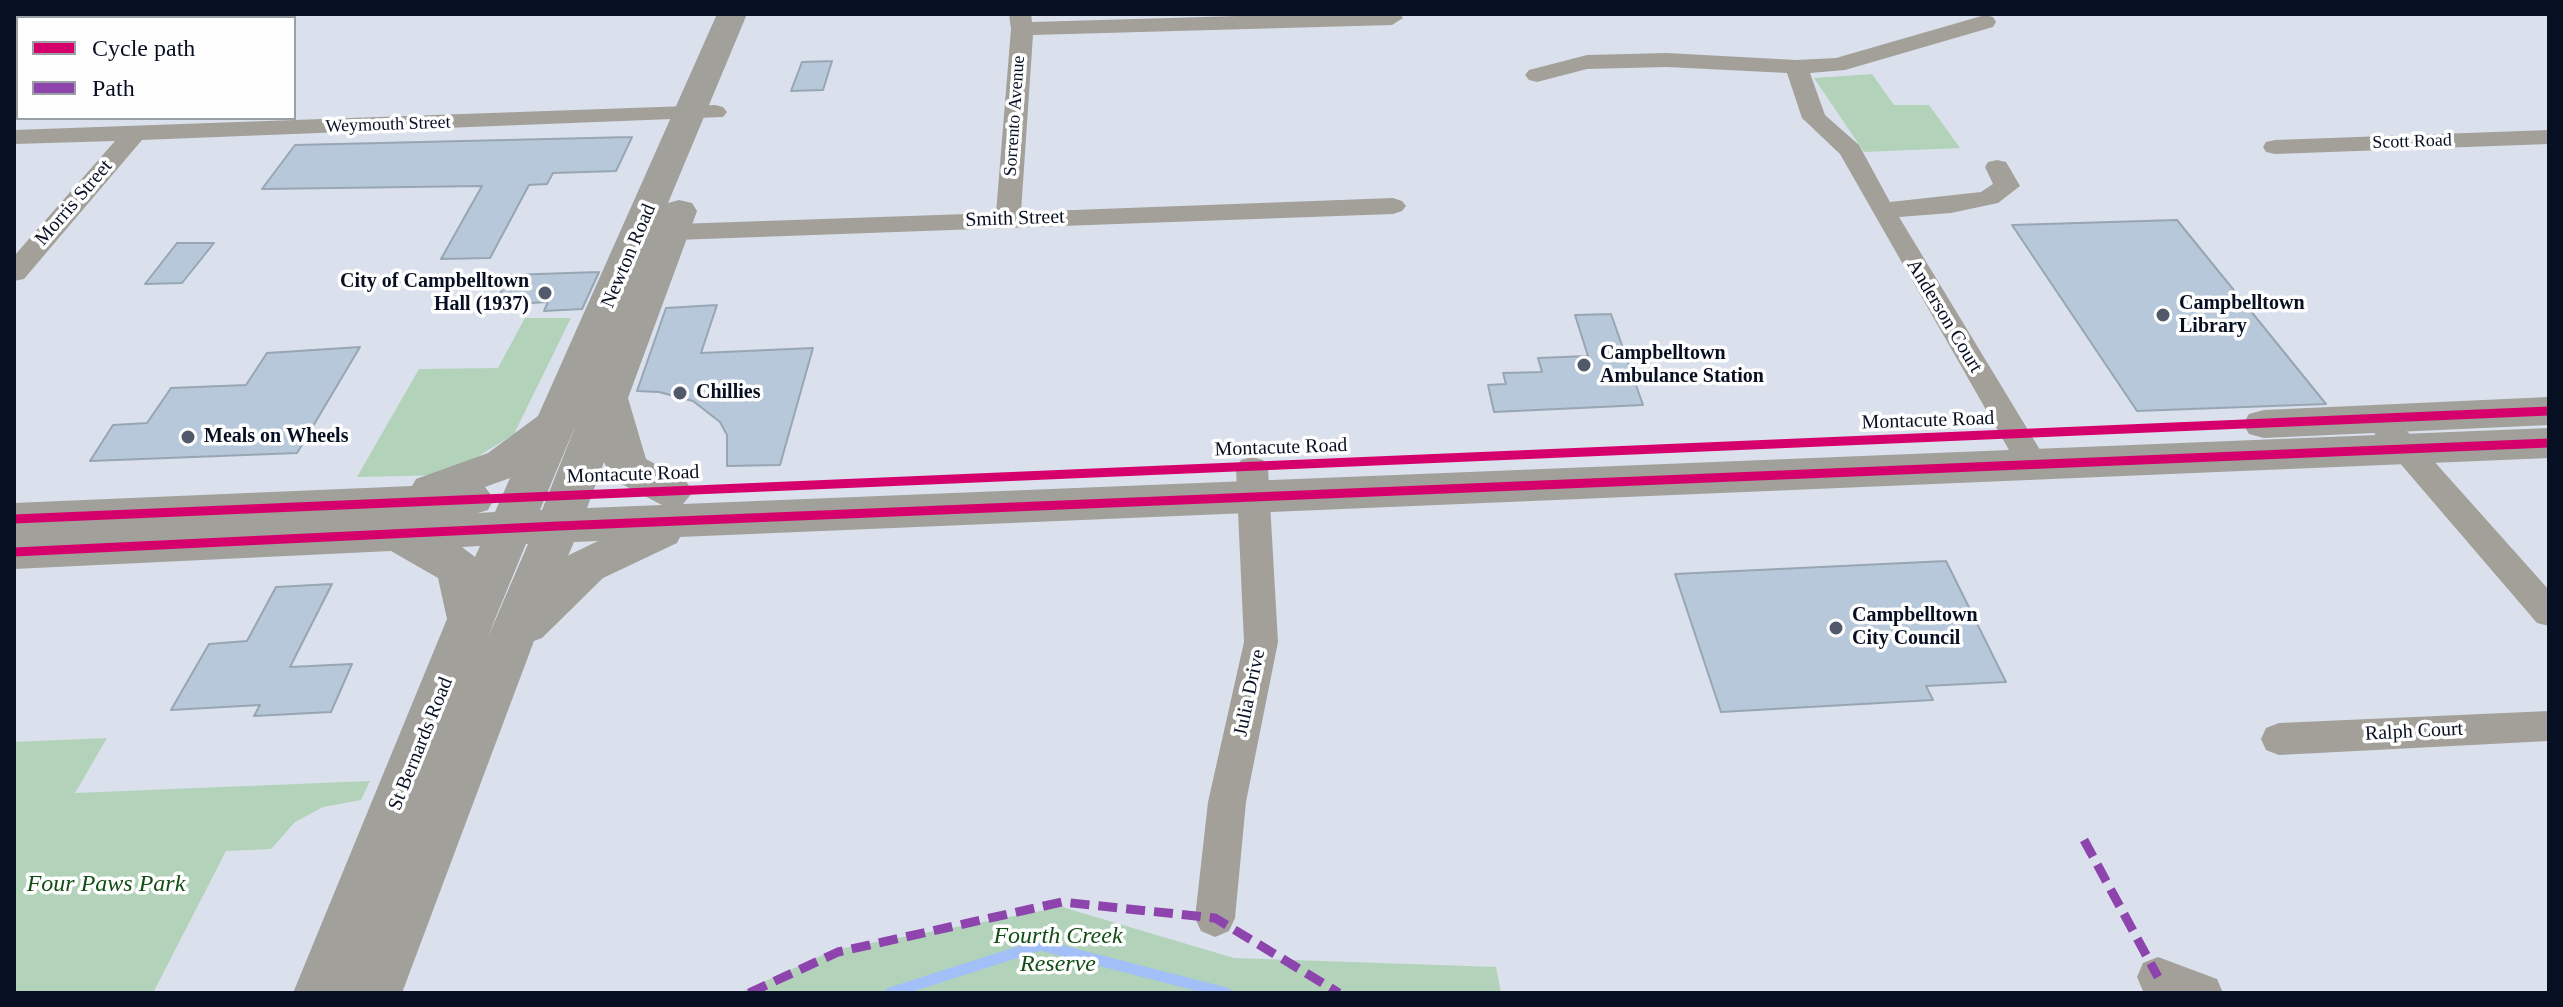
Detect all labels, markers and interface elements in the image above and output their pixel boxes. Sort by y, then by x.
legend [16,16,296,120]
text: Cycle path [92,35,195,61]
street label: Sorrento Avenue [1000,55,1030,177]
text: Path [92,75,135,101]
street label: Weymouth Street [325,112,451,138]
street label: Scott Road [2372,130,2452,154]
street label: Morris Street [30,155,118,251]
street label: Newton Road [596,200,662,312]
street label: Smith Street [965,205,1065,233]
street label: Anderson Court [1901,255,1987,377]
place label: City of Campbelltown Hall (1937) [340,270,529,317]
marker: City of Campbelltown Hall (1937) [536,284,554,302]
place label: Campbelltown Library [2179,292,2305,339]
marker: Campbelltown Library [2154,306,2172,324]
place label: Campbelltown Ambulance Station [1600,342,1764,389]
marker: Campbelltown Ambulance Station [1575,356,1593,374]
place label: Chillies [696,381,760,405]
marker: Chillies [671,384,689,402]
street label: Montacute Road [1861,407,1995,435]
place label: Meals on Wheels [204,425,348,449]
marker: Meals on Wheels [179,428,197,446]
street label: Montacute Road [1214,434,1348,462]
street label: Montacute Road [566,461,700,489]
place label: Campbelltown City Council [1852,604,1978,651]
marker: Campbelltown City Council [1827,619,1845,637]
street label: Julia Drive [1229,647,1271,739]
street label: St Bernards Road [383,674,459,814]
street label: Ralph Court [2364,717,2464,747]
park label: Four Paws Park [27,871,185,899]
park label: Fourth Creek Reserve [993,923,1123,979]

